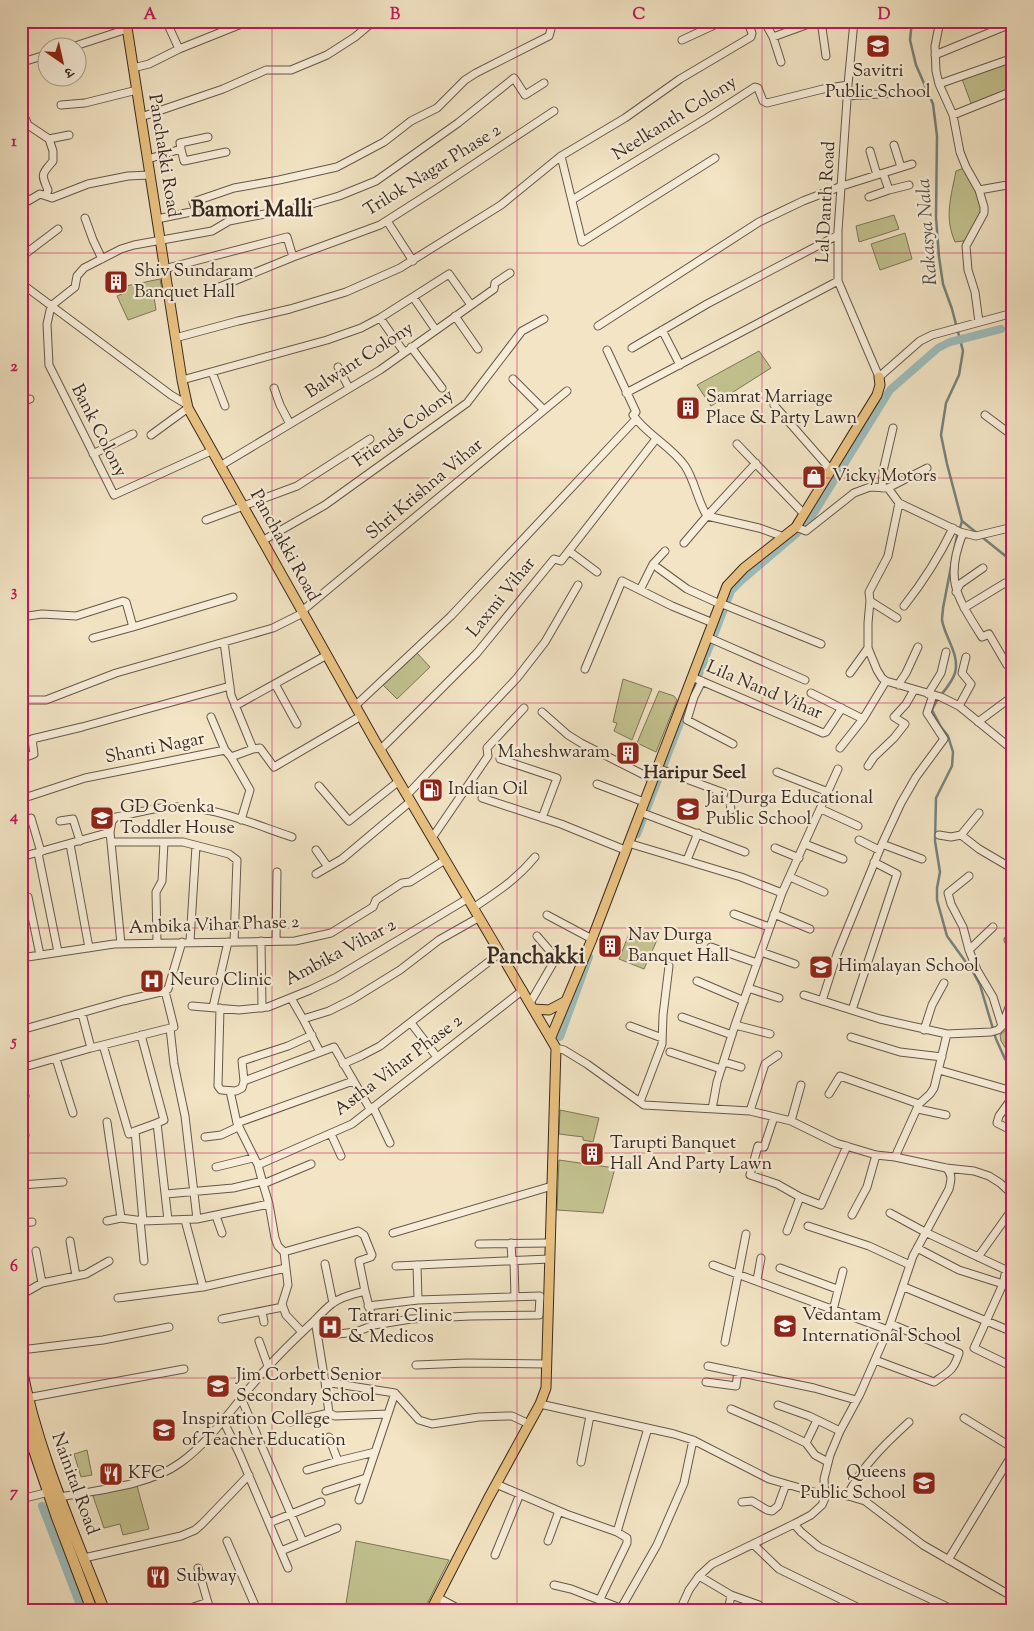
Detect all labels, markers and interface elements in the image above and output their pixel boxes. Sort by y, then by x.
text: A [144,4,157,27]
text: B [390,4,400,27]
text: C [633,4,646,27]
text: D [878,4,891,27]
school or university icon: Savitri Public School [865,33,891,59]
north arrow [38,38,88,88]
place label: Savitri Public School [825,59,931,106]
text: उ [59,60,78,82]
street label: Neelkanth Colony [608,70,742,168]
street label: Panchakki Road [140,92,186,220]
street label: Trilok Nagar Phase 2 [359,118,507,224]
text: 1 [11,131,17,154]
street label: Lal Danth Road [811,140,843,264]
water label: Rakasya Nala [911,178,945,286]
district label: Bamori Malli [191,195,314,227]
place label: Shiv Sundaram Banquet Hall [134,259,253,306]
building icon: Shiv Sundaram Banquet Hall [103,269,129,295]
street label: Balwant Colony [301,316,419,406]
text: 2 [10,356,18,379]
street label: Bank Colony [63,380,133,482]
street label: Friends Colony [348,384,460,474]
place label: Samrat Marriage Place & Party Lawn [706,385,857,432]
building icon: Samrat Marriage Place & Party Lawn [675,395,701,421]
street label: Shri Krishna Vihar [361,433,489,547]
shop icon: Vicky Motors [801,464,827,490]
place label: Vicky Motors [832,464,937,490]
street label: Panchakki Road [242,485,326,607]
street label: Laxmi Vihar [461,552,543,644]
text: 3 [11,581,18,604]
street label: Lila Nand Vihar [702,655,826,727]
street label: Shanti Nagar [103,727,207,771]
place label: Maheshwaram [497,740,610,766]
building icon: Maheshwaram [615,740,641,766]
district label: Haripur Seel [644,760,747,787]
fuel station icon: Indian Oil [418,777,444,803]
place label: Indian Oil [448,777,528,803]
place label: Jai Durga Educational Public School [705,786,873,833]
place label: GD Goenka Toddler House [120,795,235,842]
school or university icon: Jai Durga Educational Public School [675,796,701,822]
school or university icon: GD Goenka Toddler House [89,805,115,831]
text: 4 [9,806,18,829]
street label: Ambika Vihar Phase 2 [128,910,300,942]
street label: Ambika Vihar 2 [281,913,402,993]
place label: Nav Durga Banquet Hall [628,923,729,970]
building icon: Nav Durga Banquet Hall [597,933,623,959]
district label: Panchakki [487,942,586,974]
school or university icon: Himalayan School [808,954,834,980]
place label: Himalayan School [838,954,979,980]
hospital icon: Neuro Clinic [139,968,165,994]
place label: Neuro Clinic [170,968,272,994]
street label: Astha Vihar Phase 2 [329,1009,469,1123]
text: 5 [9,1031,17,1054]
place label: Tarupti Banquet Hall And Party Lawn [610,1131,773,1178]
building icon: Tarupti Banquet Hall And Party Lawn [579,1141,605,1167]
text: 6 [10,1256,18,1279]
place label: Vedantam International School [802,1303,961,1350]
place label: Tatrari Clinic & Medicos [348,1304,452,1351]
school or university icon: Vedantam International School [772,1313,798,1339]
hospital icon: Tatrari Clinic & Medicos [317,1314,343,1340]
place label: Jim Corbett Senior Secondary School [235,1363,381,1410]
school or university icon: Jim Corbett Senior Secondary School [205,1373,231,1399]
place label: Inspiration College of Teacher Education [182,1407,346,1454]
school or university icon: Inspiration College of Teacher Education [151,1417,177,1443]
street label: Nainital Road [43,1429,105,1539]
place label: Queens Public School [800,1460,906,1507]
restaurant icon: KFC [98,1461,124,1487]
place label: KFC [128,1461,166,1487]
school or university icon: Queens Public School [911,1470,937,1496]
text: 7 [10,1482,19,1505]
restaurant icon: Subway [145,1564,171,1590]
place label: Subway [176,1564,237,1590]

